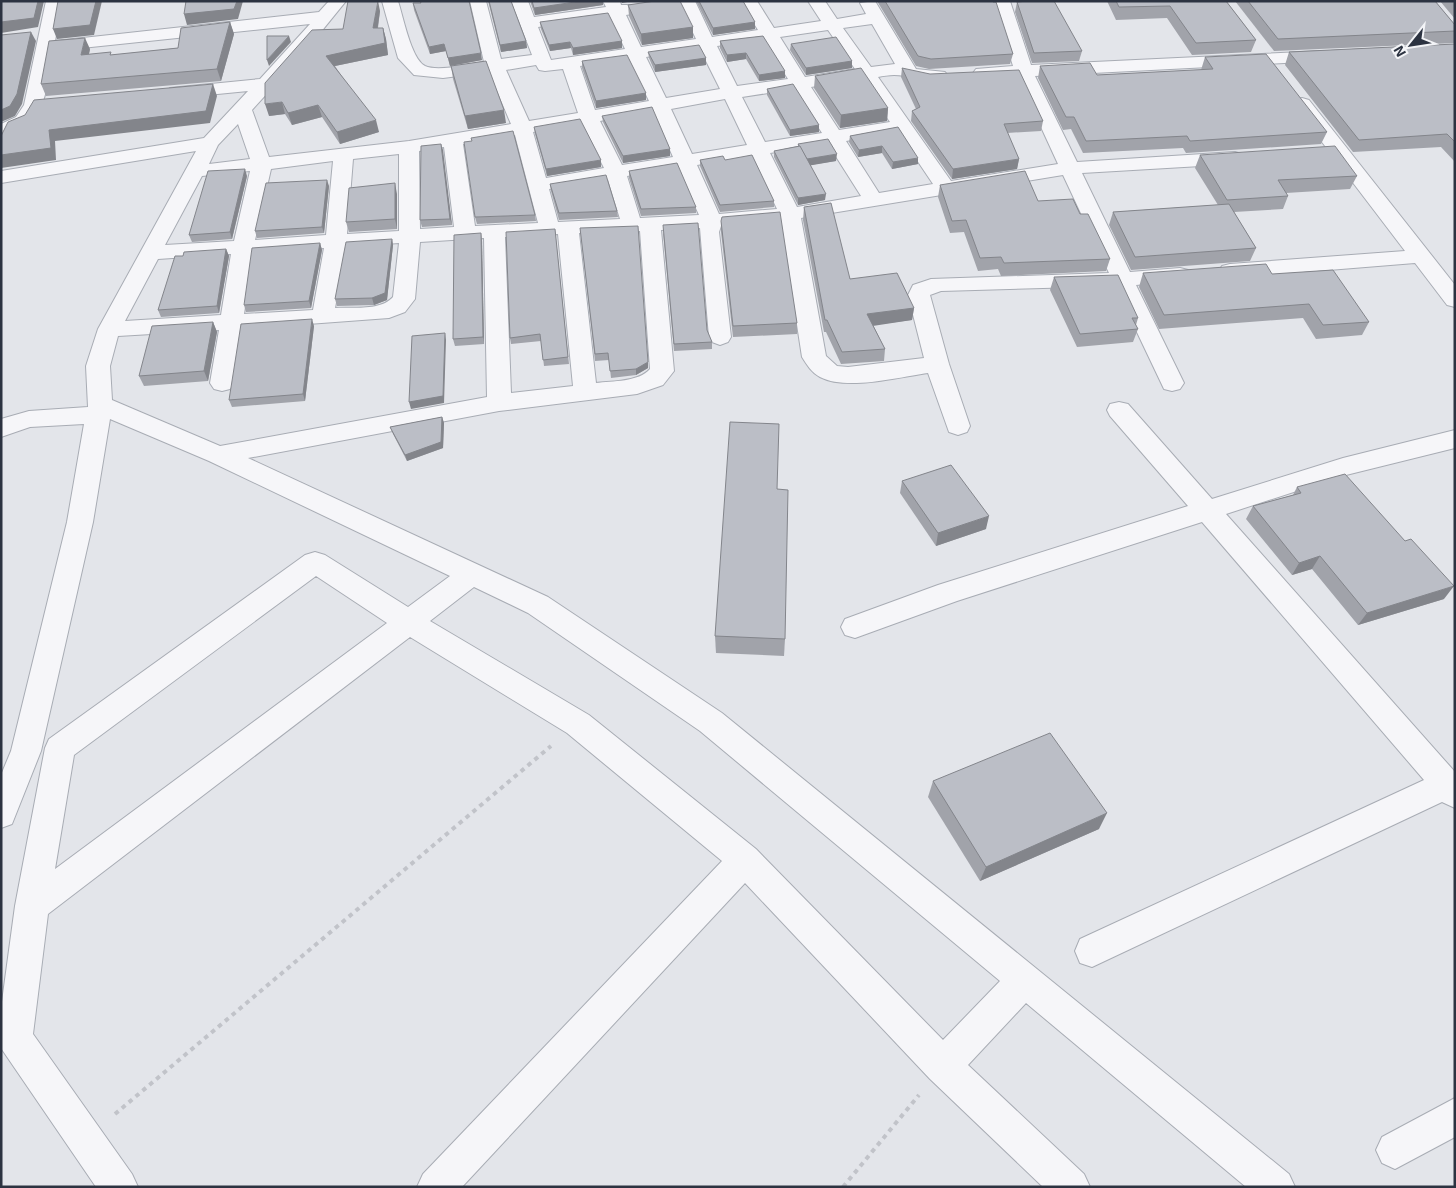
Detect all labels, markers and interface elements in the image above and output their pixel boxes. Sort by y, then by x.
north arrow [1386,20,1436,70]
text: N [1389,43,1409,60]

